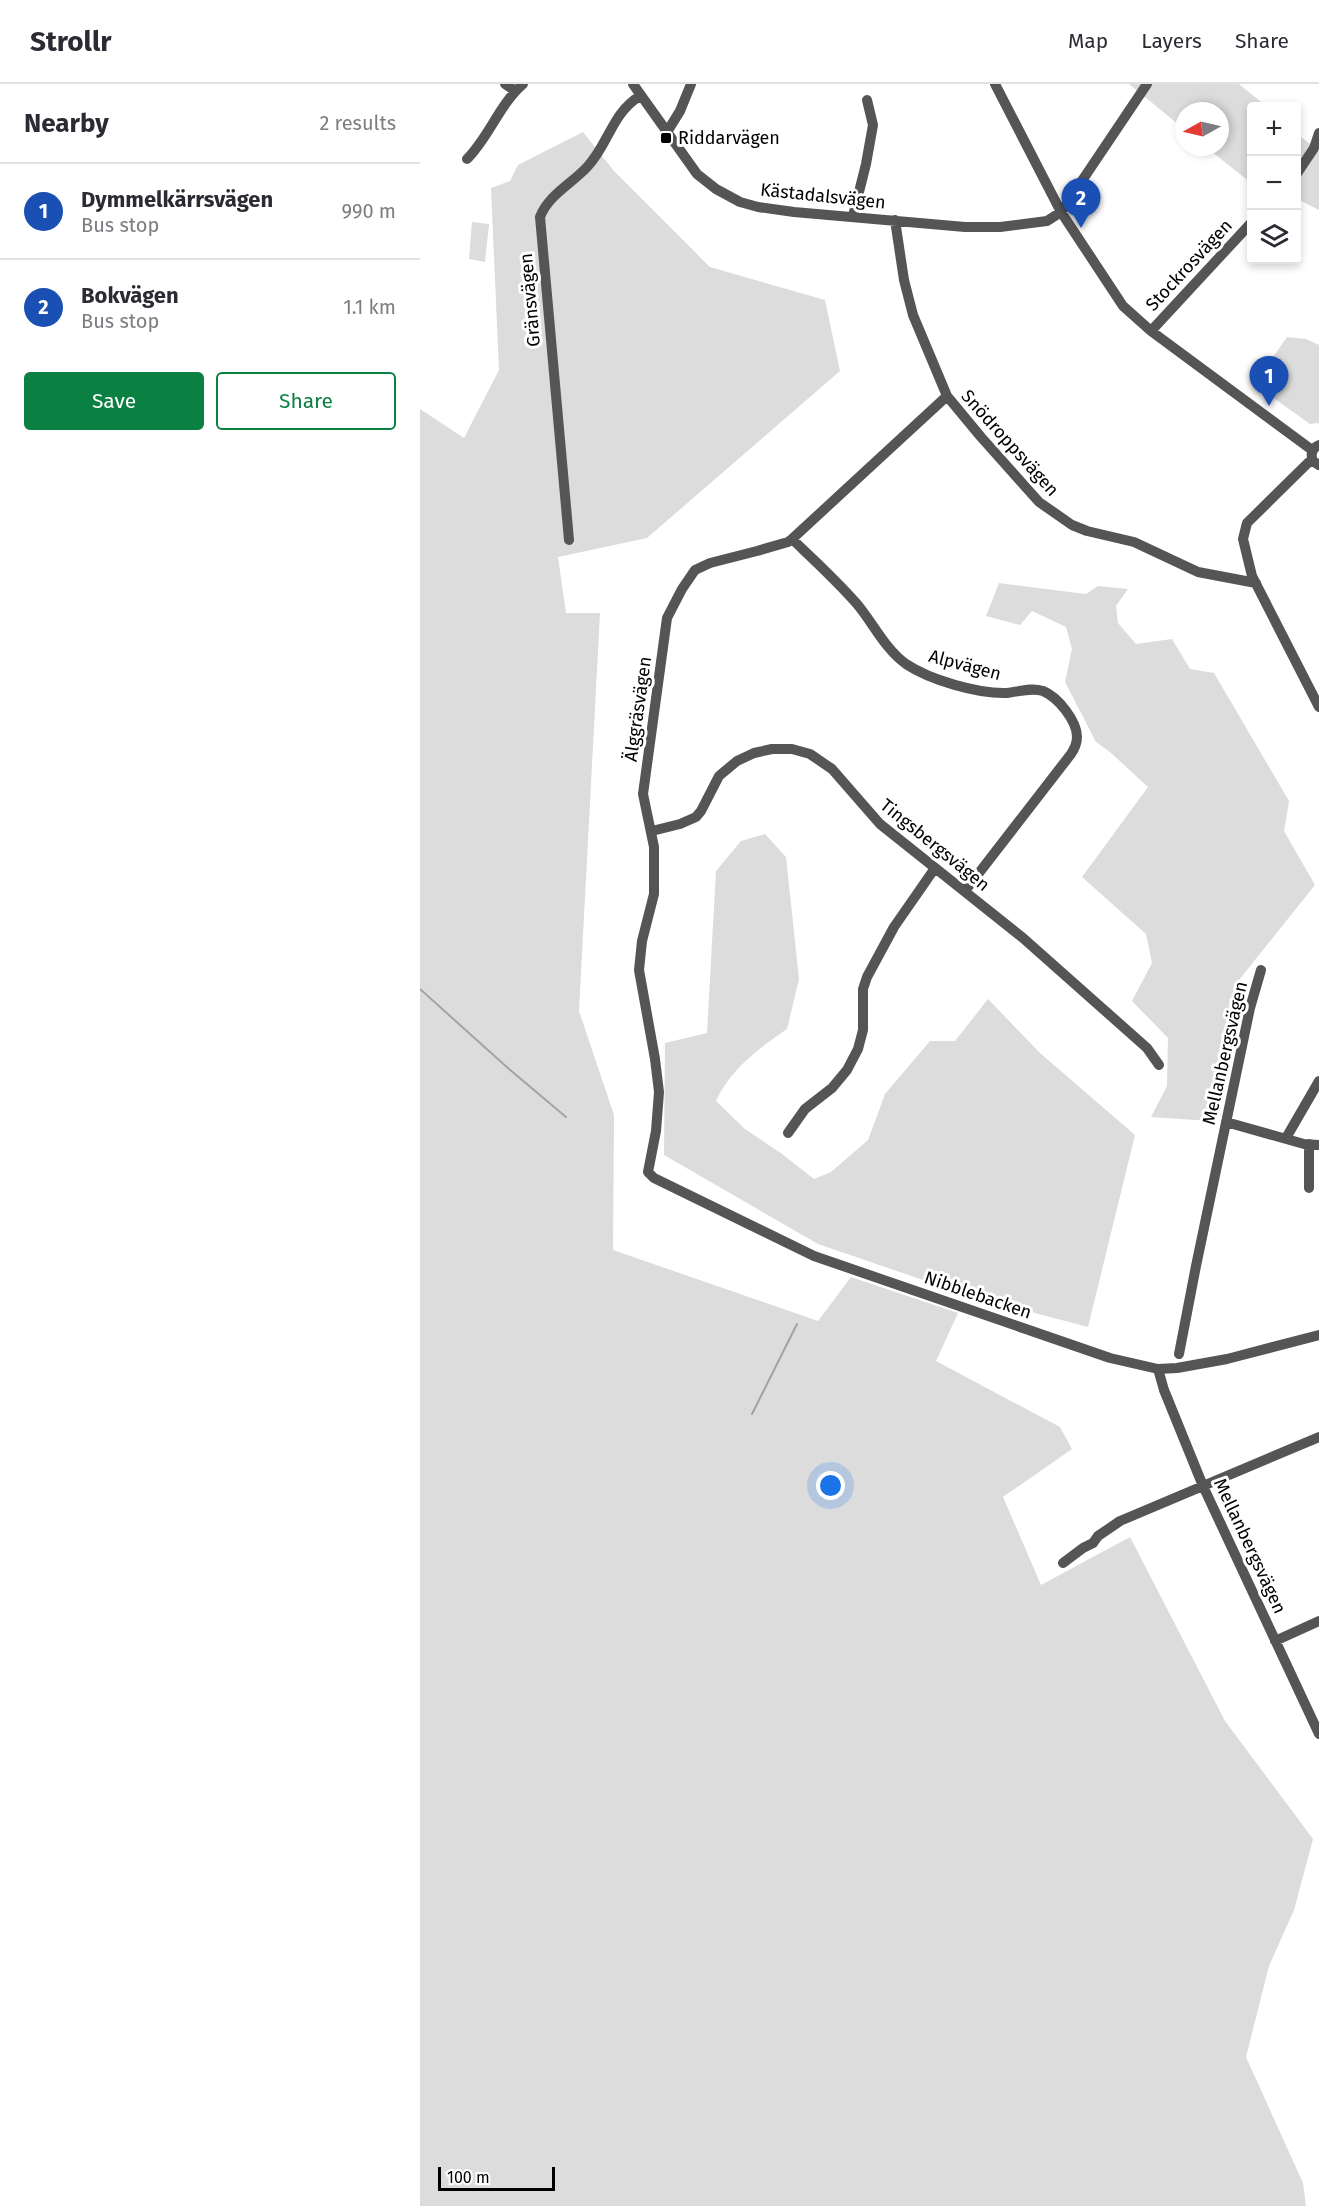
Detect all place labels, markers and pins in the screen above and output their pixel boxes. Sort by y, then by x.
place label: Riddarvägen [678,127,780,149]
marker: Riddarvägen [659,131,673,145]
pin: 2 [1062,178,1100,228]
pin: 1 [1250,356,1288,406]

